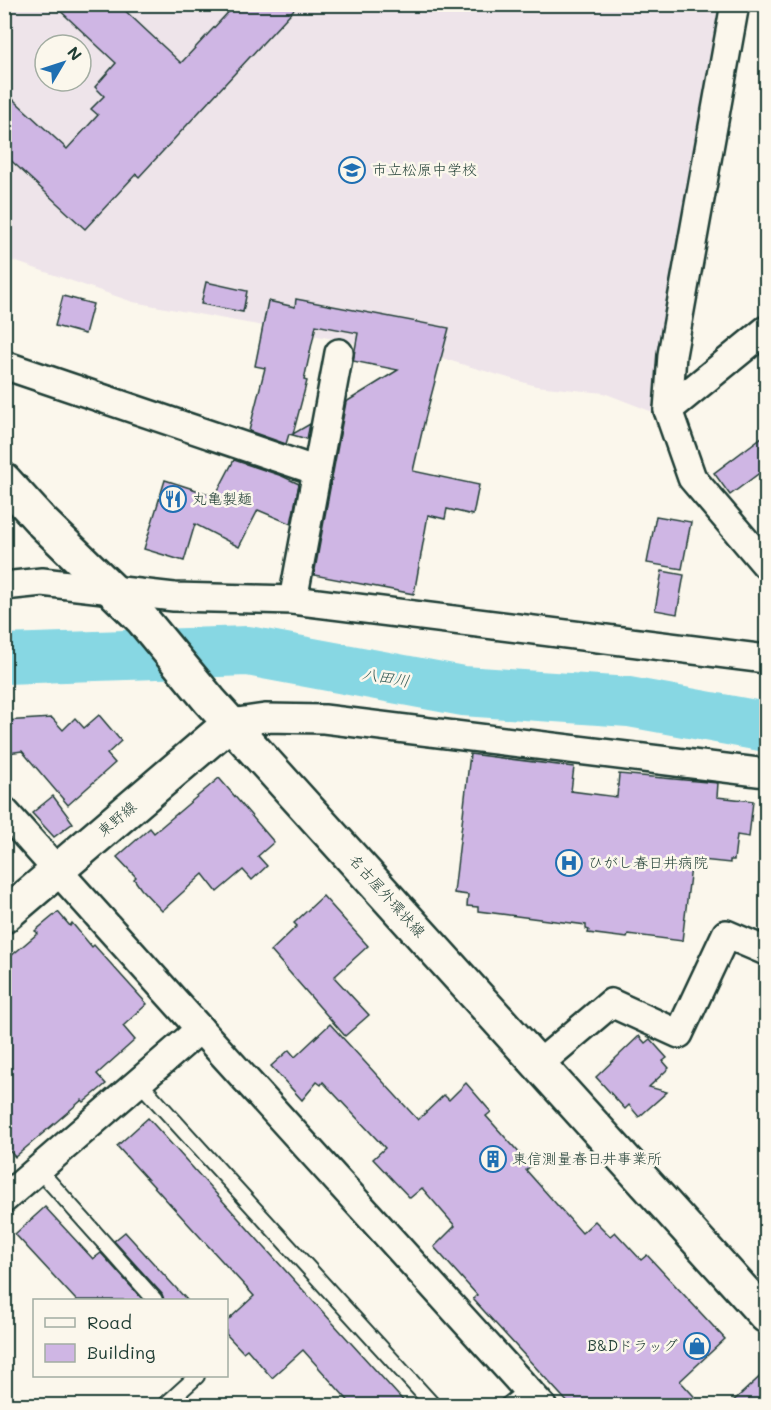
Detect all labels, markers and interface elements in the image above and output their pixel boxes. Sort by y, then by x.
north arrow [33,33,93,93]
text: N [63,42,87,65]
school or university icon: 市立松原中学校 [337,155,367,185]
place label: 市立松原中学校 [372,159,477,179]
restaurant icon: 丸亀製麺 [158,484,188,514]
place label: 丸亀製麺 [192,488,252,508]
water label: 八田川 [361,662,412,691]
street label: 東野線 [93,796,140,840]
hospital icon: ひがし春日井病院 [554,848,584,878]
street label: 名古屋外環状線 [345,850,430,941]
place label: ひがし春日井病院 [588,852,708,872]
building icon: 東信測量春日井事業所 [478,1144,508,1174]
place label: 東信測量春日井事業所 [512,1148,662,1168]
legend [33,1299,228,1377]
text: Road [87,1310,132,1334]
shop icon: B&Dドラッグ [682,1331,712,1361]
place label: B&Dドラッグ [588,1335,678,1355]
text: Building [87,1340,155,1364]

